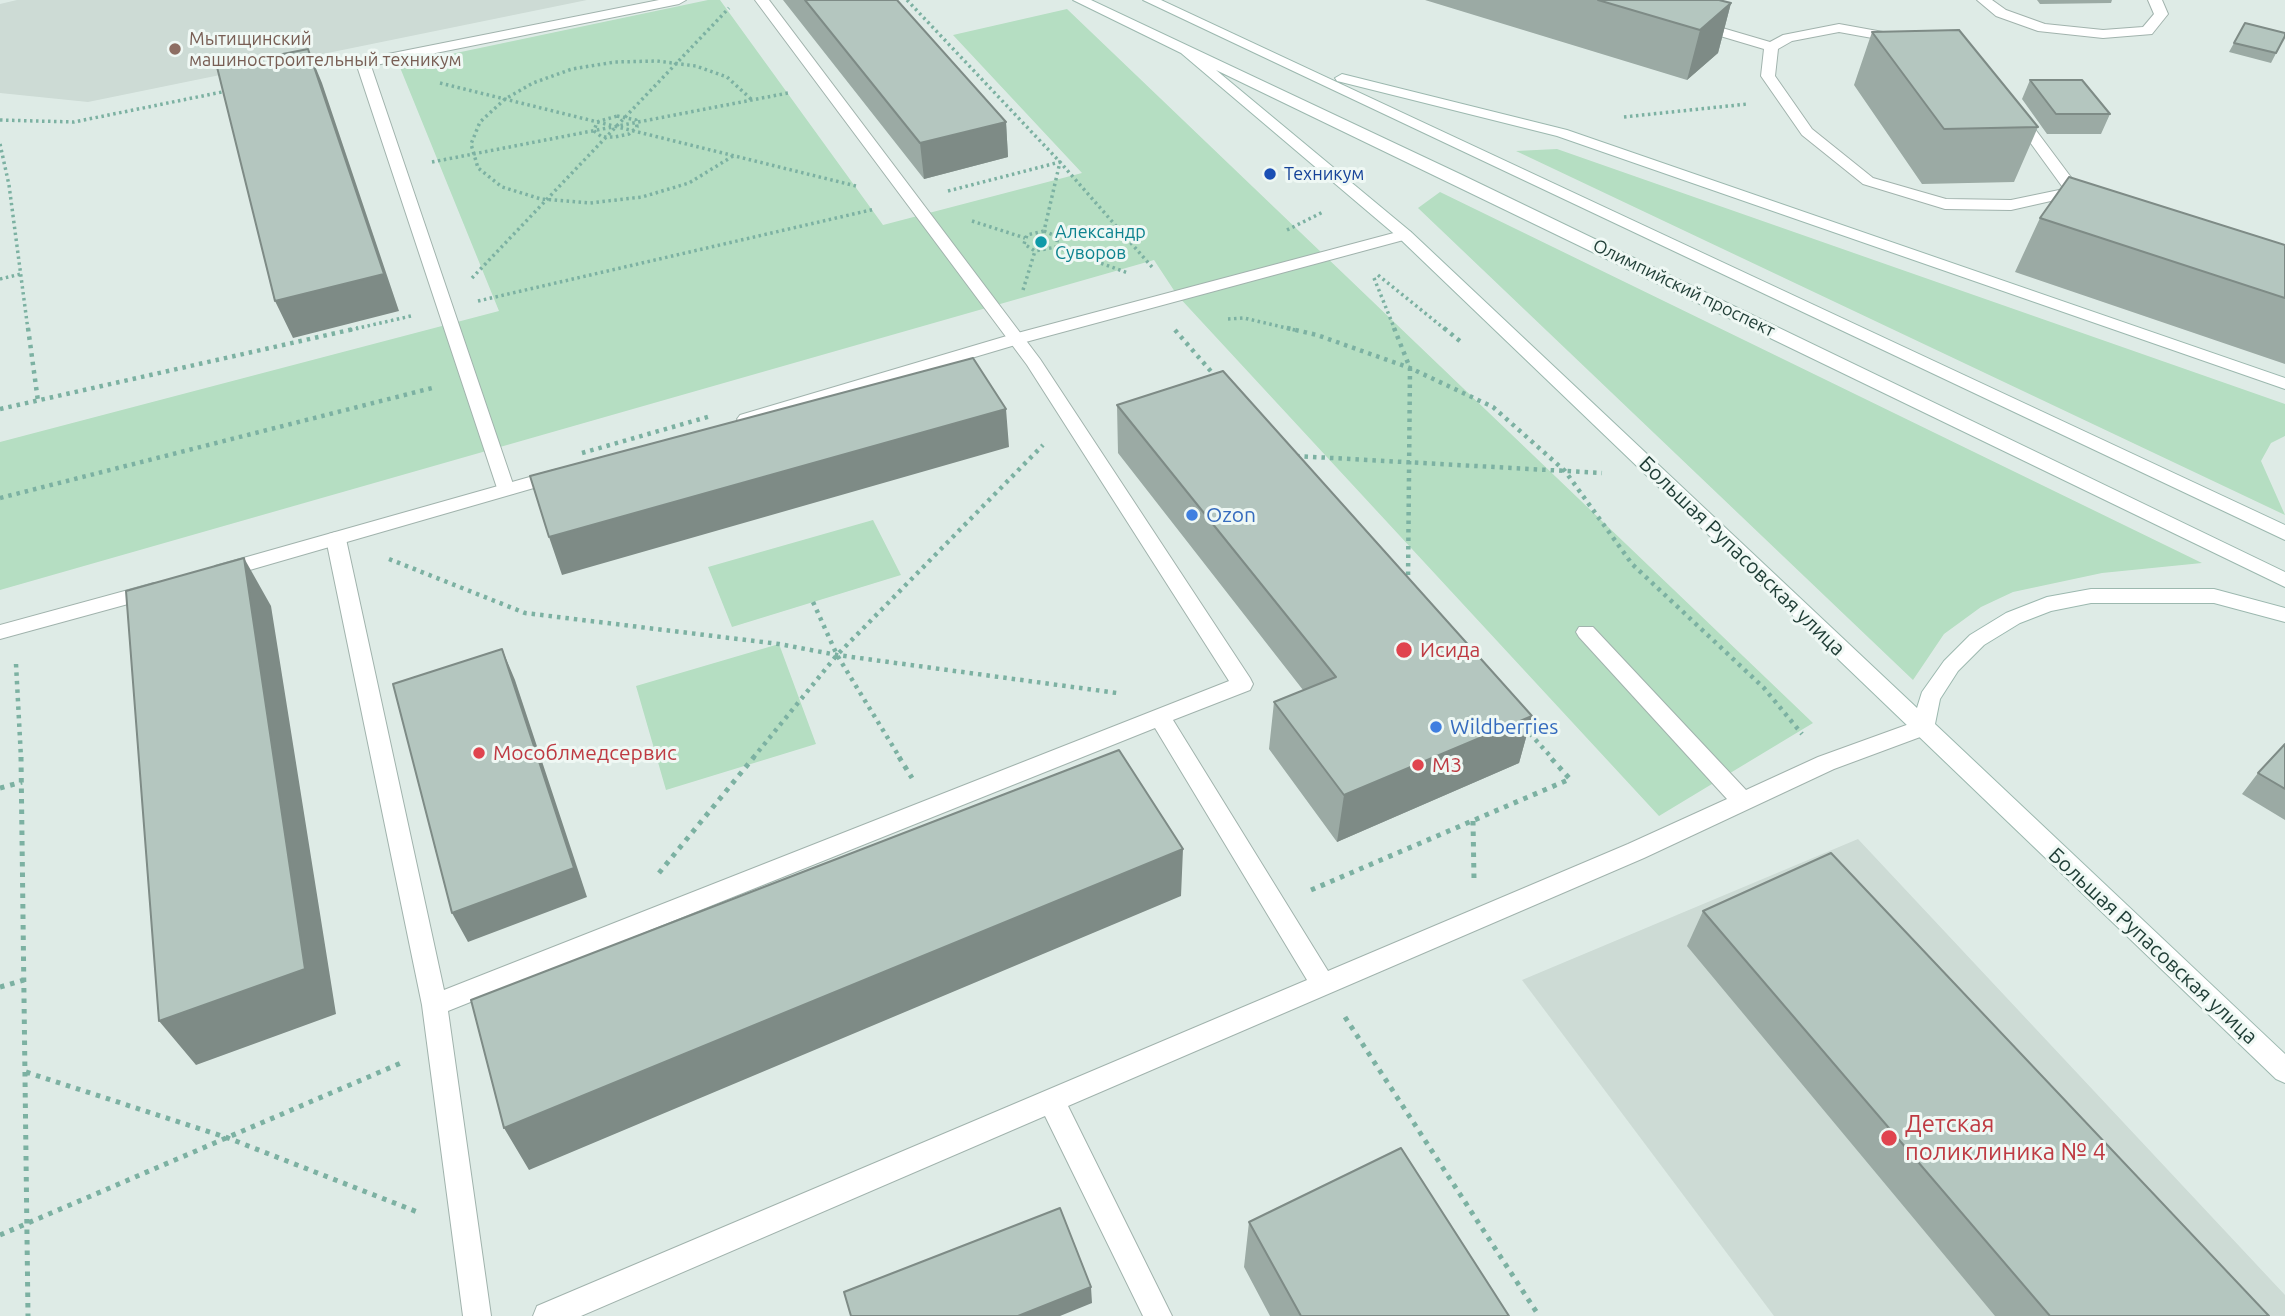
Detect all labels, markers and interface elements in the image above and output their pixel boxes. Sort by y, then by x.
place label: Мытищинский машиностроительный техникум [189,28,462,70]
marker: Мытищинский машиностроительный техникум [167,41,183,57]
place label: Техникум [1284,163,1364,185]
marker: Техникум [1262,166,1278,182]
place label: Александр Суворов [1055,221,1146,264]
marker: Александр Суворов [1033,234,1049,250]
street label: Олимпийский проспект [1589,234,1779,342]
street label: Большая Рупасовская улица [1634,451,1850,661]
place label: Ozon [1206,502,1256,528]
marker: Ozon [1184,507,1200,523]
place label: Исида [1420,637,1480,663]
marker: Исида [1394,640,1414,660]
place label: Wildberries [1450,714,1558,740]
marker: Wildberries [1428,719,1444,735]
place label: Мособлмедсервис [493,740,677,766]
marker: Мособлмедсервис [471,745,487,761]
place label: М3 [1432,752,1462,778]
marker: М3 [1410,757,1426,773]
street label: Большая Рупасовская улица [2043,842,2263,1050]
place label: Детская поликлиника № 4 [1905,1110,2106,1166]
marker: Детская поликлиника № 4 [1879,1128,1899,1148]

